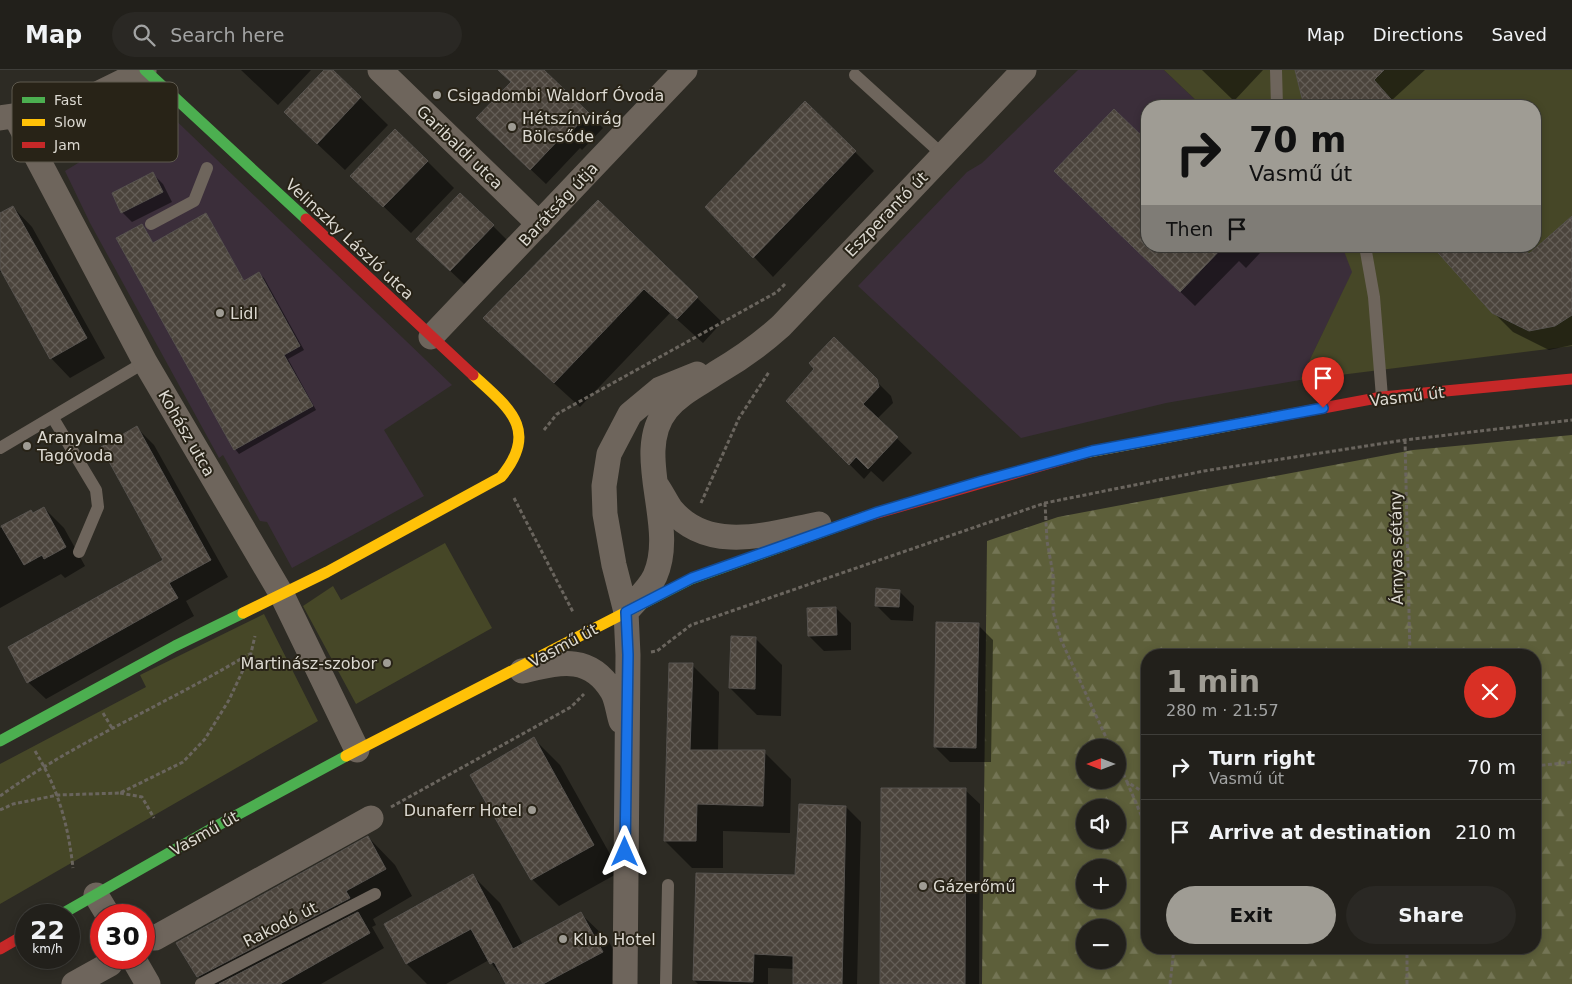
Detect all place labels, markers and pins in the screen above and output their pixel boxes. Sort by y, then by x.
place label: Csigadombi Waldorf Óvoda [447,86,664,105]
marker: Csigadombi Waldorf Óvoda [431,89,443,101]
place label: Hétszínvirág Bölcsőde [522,109,622,146]
marker: Hétszínvirág Bölcsőde [506,121,518,133]
place label: Lidl [230,304,258,323]
marker: Lidl [214,307,226,319]
pin [1302,357,1344,408]
place label: Aranyalma Tagóvoda [36,428,124,465]
marker: Aranyalma Tagóvoda [21,440,33,452]
place label: Martinász-szobor [241,654,377,673]
marker: Martinász-szobor [381,657,393,669]
place label: Dunaferr Hotel [404,801,522,820]
marker: Dunaferr Hotel [526,804,538,816]
place label: Gázerőmű [933,877,1016,896]
marker: Gázerőmű [917,880,929,892]
place label: Klub Hotel [573,930,656,949]
marker: Klub Hotel [557,933,569,945]

